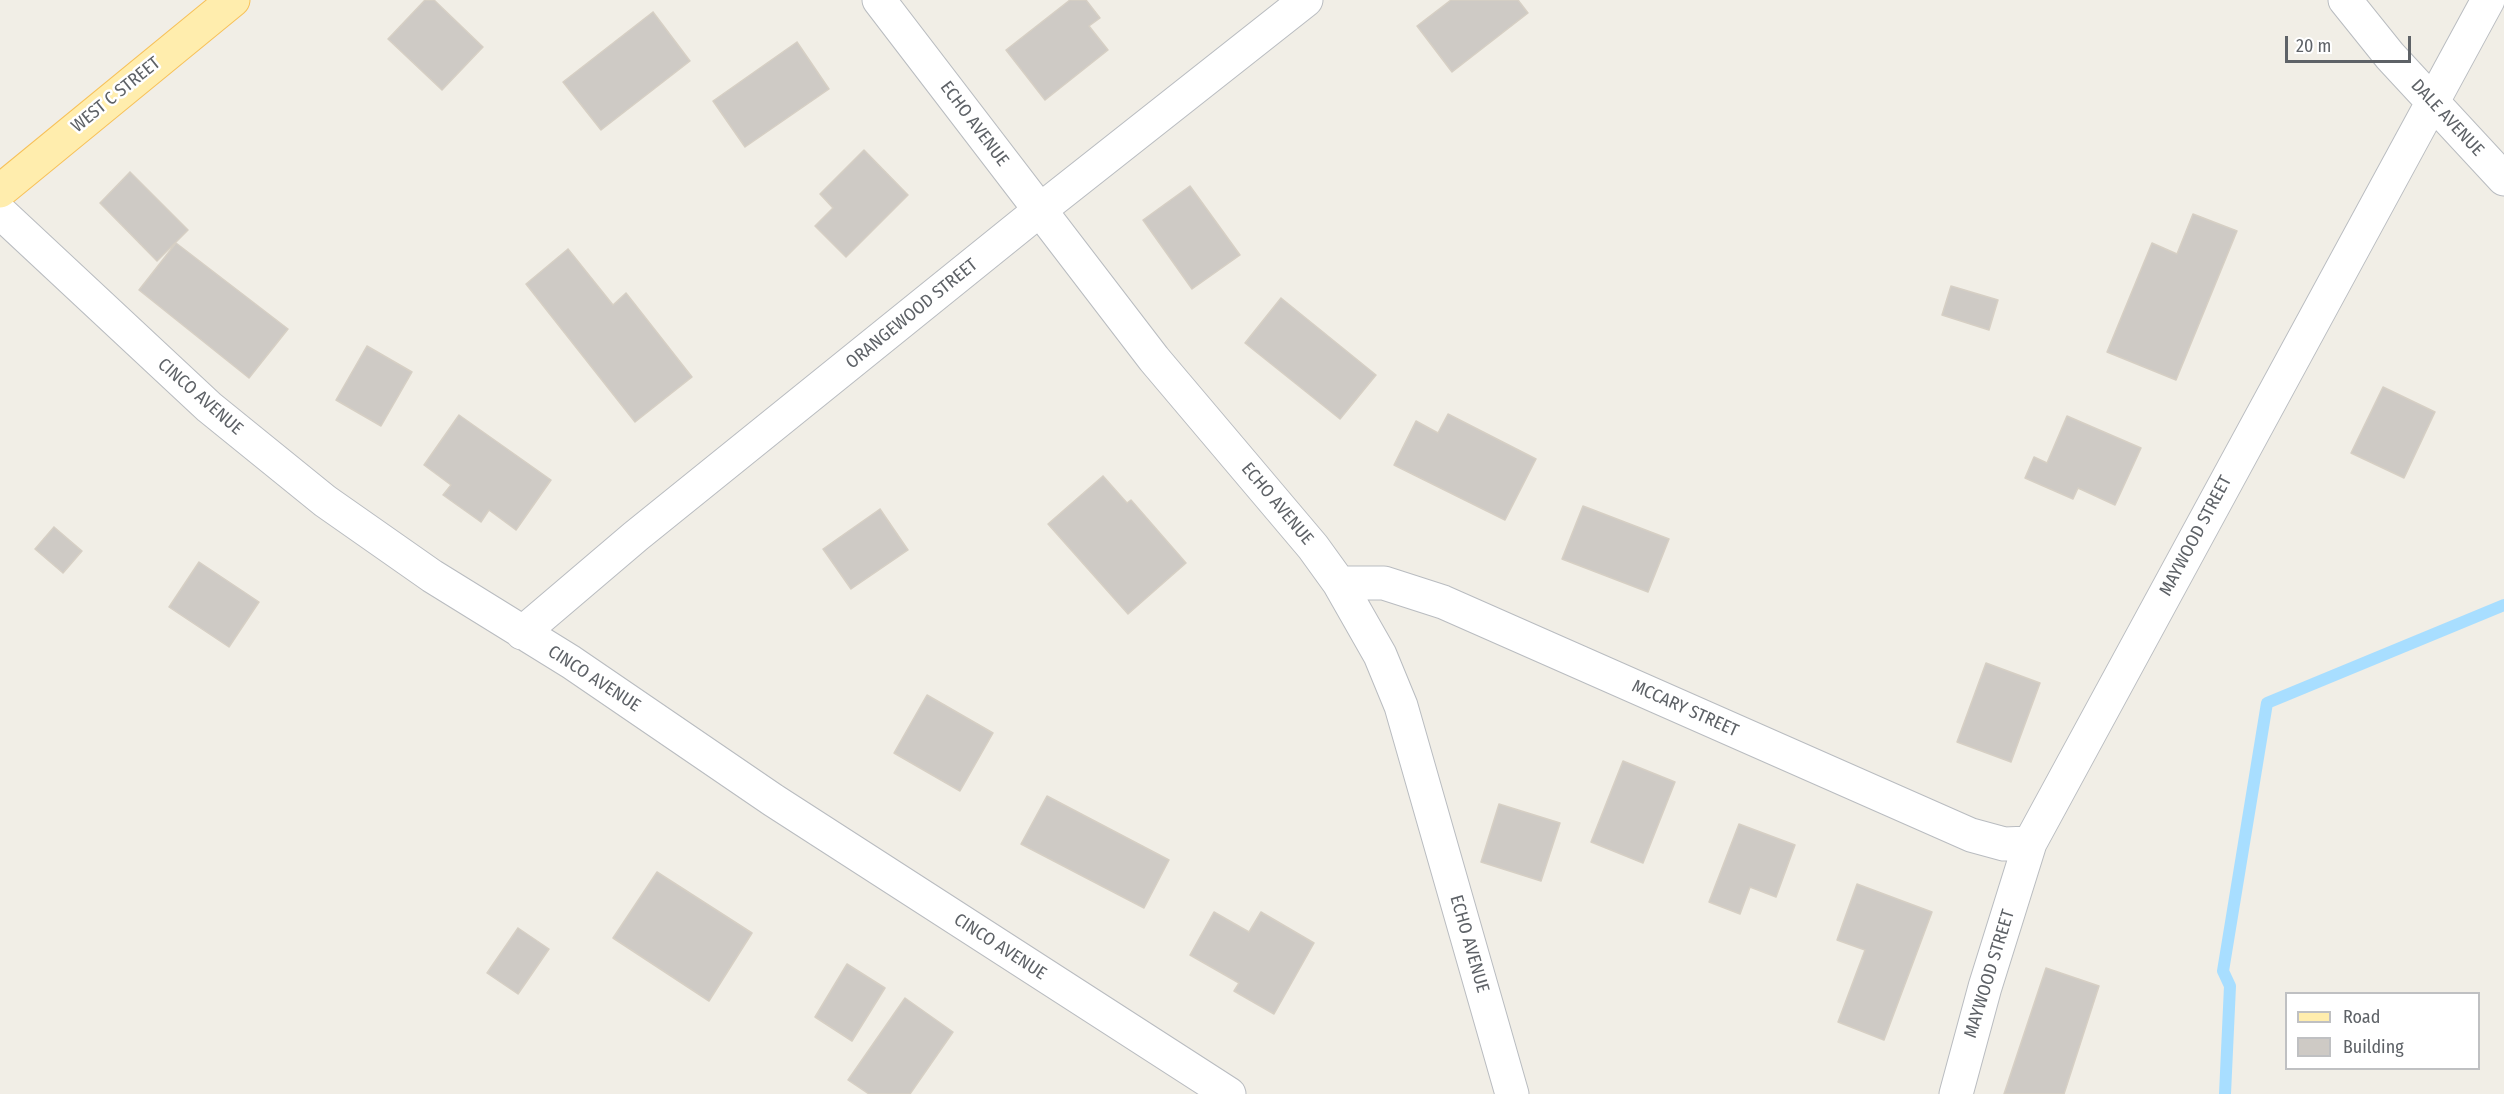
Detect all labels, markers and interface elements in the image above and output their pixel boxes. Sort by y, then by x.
scale bar [2288,24,2414,62]
text: 20 m [2296,35,2331,57]
street label: WEST C STREET [67,53,165,137]
street label: DALE AVENUE [2406,75,2488,161]
street label: ECHO AVENUE [935,77,1013,171]
street label: ORANGEWOOD STREET [842,254,982,374]
street label: CINCO AVENUE [153,354,247,440]
street label: ECHO AVENUE [1236,459,1318,549]
street label: MAYWOOD STREET [2155,472,2237,600]
street label: CINCO AVENUE [544,641,644,717]
street label: MCCARY STREET [1628,676,1742,742]
street label: ECHO AVENUE [1445,893,1493,995]
street label: MAYWOOD STREET [1960,907,2020,1041]
street label: CINCO AVENUE [950,909,1050,985]
legend [2285,992,2480,1070]
text: Road [2343,1006,2380,1028]
text: Building [2343,1036,2404,1058]

